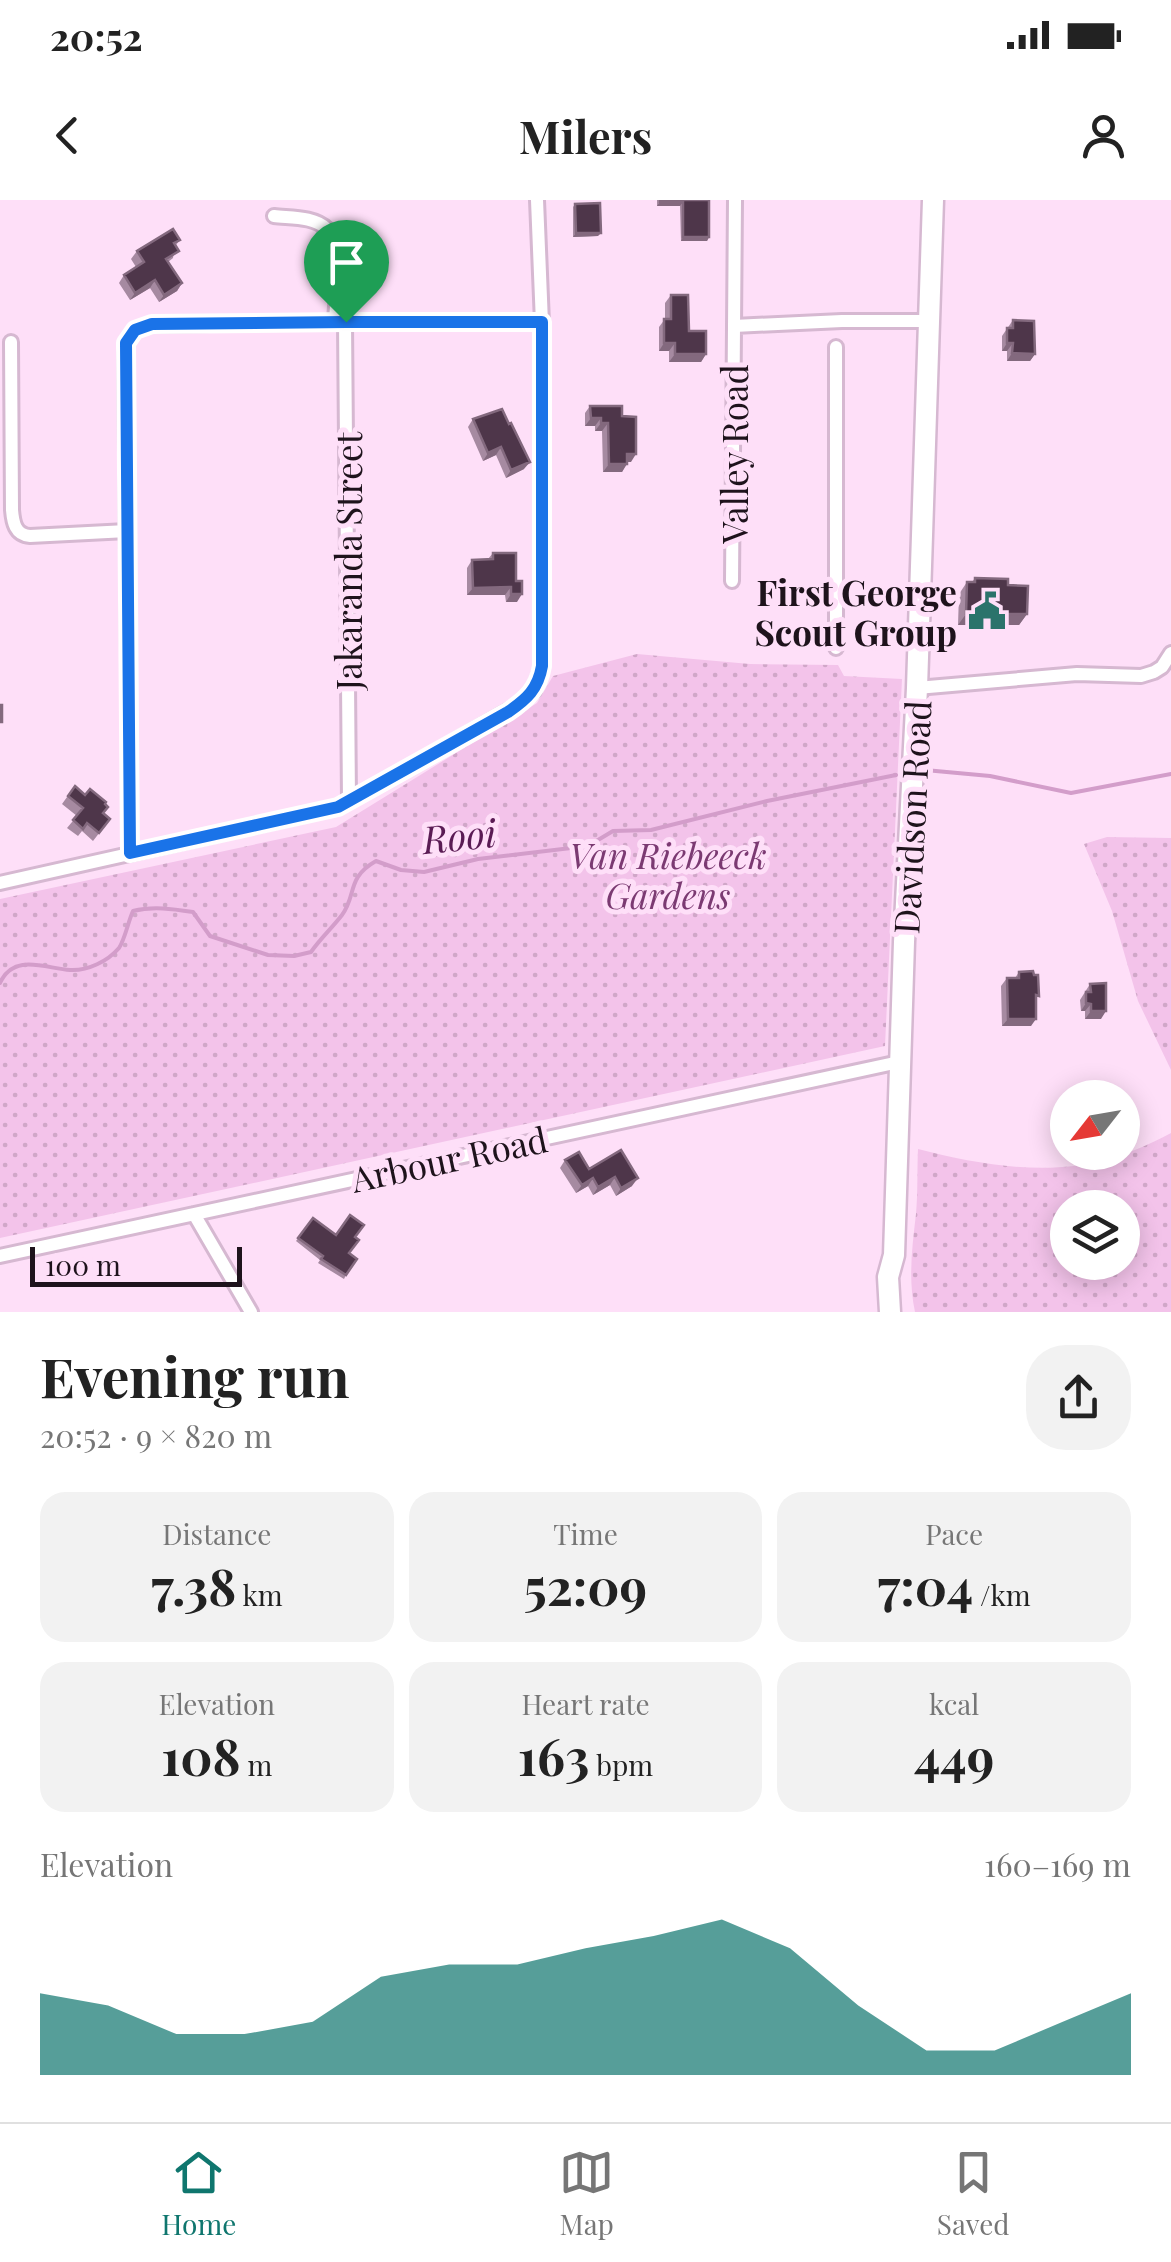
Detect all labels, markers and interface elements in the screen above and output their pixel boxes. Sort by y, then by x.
text: 20:52 [50,10,143,61]
text: Milers [519,105,652,165]
icon: back [40,108,95,163]
icon: person [1076,108,1131,163]
pin [304,220,389,323]
icon: arrive [319,235,374,290]
street label: Valley Road [710,364,757,545]
street label: Jakaranda Street [324,431,371,691]
place label: First George Scout Group [754,568,957,655]
public building icon: First George Scout Group [966,590,1008,632]
street label: Davidson Road [881,699,941,935]
water label: Rooi [418,806,500,864]
park label: Van Riebeeck Gardens [569,831,767,918]
north arrow [1050,1080,1140,1170]
map controls [1050,1080,1140,1280]
street label: Arbour Road [346,1114,551,1202]
button: layers [1050,1190,1140,1280]
scale bar [30,1242,242,1286]
text: 100 m [45,1246,121,1283]
text: Evening run [40,1338,350,1412]
button: share [1026,1345,1131,1450]
text: 20:52 · 9 × 820 m [40,1413,272,1456]
text: Distance [162,1515,271,1552]
text: Time [553,1515,618,1552]
text: Pace [925,1515,983,1552]
text: 7.38 [151,1552,236,1619]
text: 52:09 [524,1552,647,1619]
text: 7:04 [878,1552,973,1619]
text: km [236,1576,283,1613]
text: /km [973,1576,1031,1613]
text: Elevation [159,1685,275,1722]
text: Heart rate [521,1685,650,1722]
text: kcal [929,1685,979,1722]
text: 108 [161,1722,241,1789]
text: 163 [518,1722,589,1789]
text: 449 [914,1722,994,1789]
text: m [241,1746,272,1783]
text: bpm [589,1746,653,1783]
text: Elevation [40,1842,173,1885]
text: 160–169 m [984,1842,1131,1885]
tab: Home [161,2145,236,2242]
tab: Map [559,2145,614,2242]
tab: Saved [937,2145,1010,2242]

